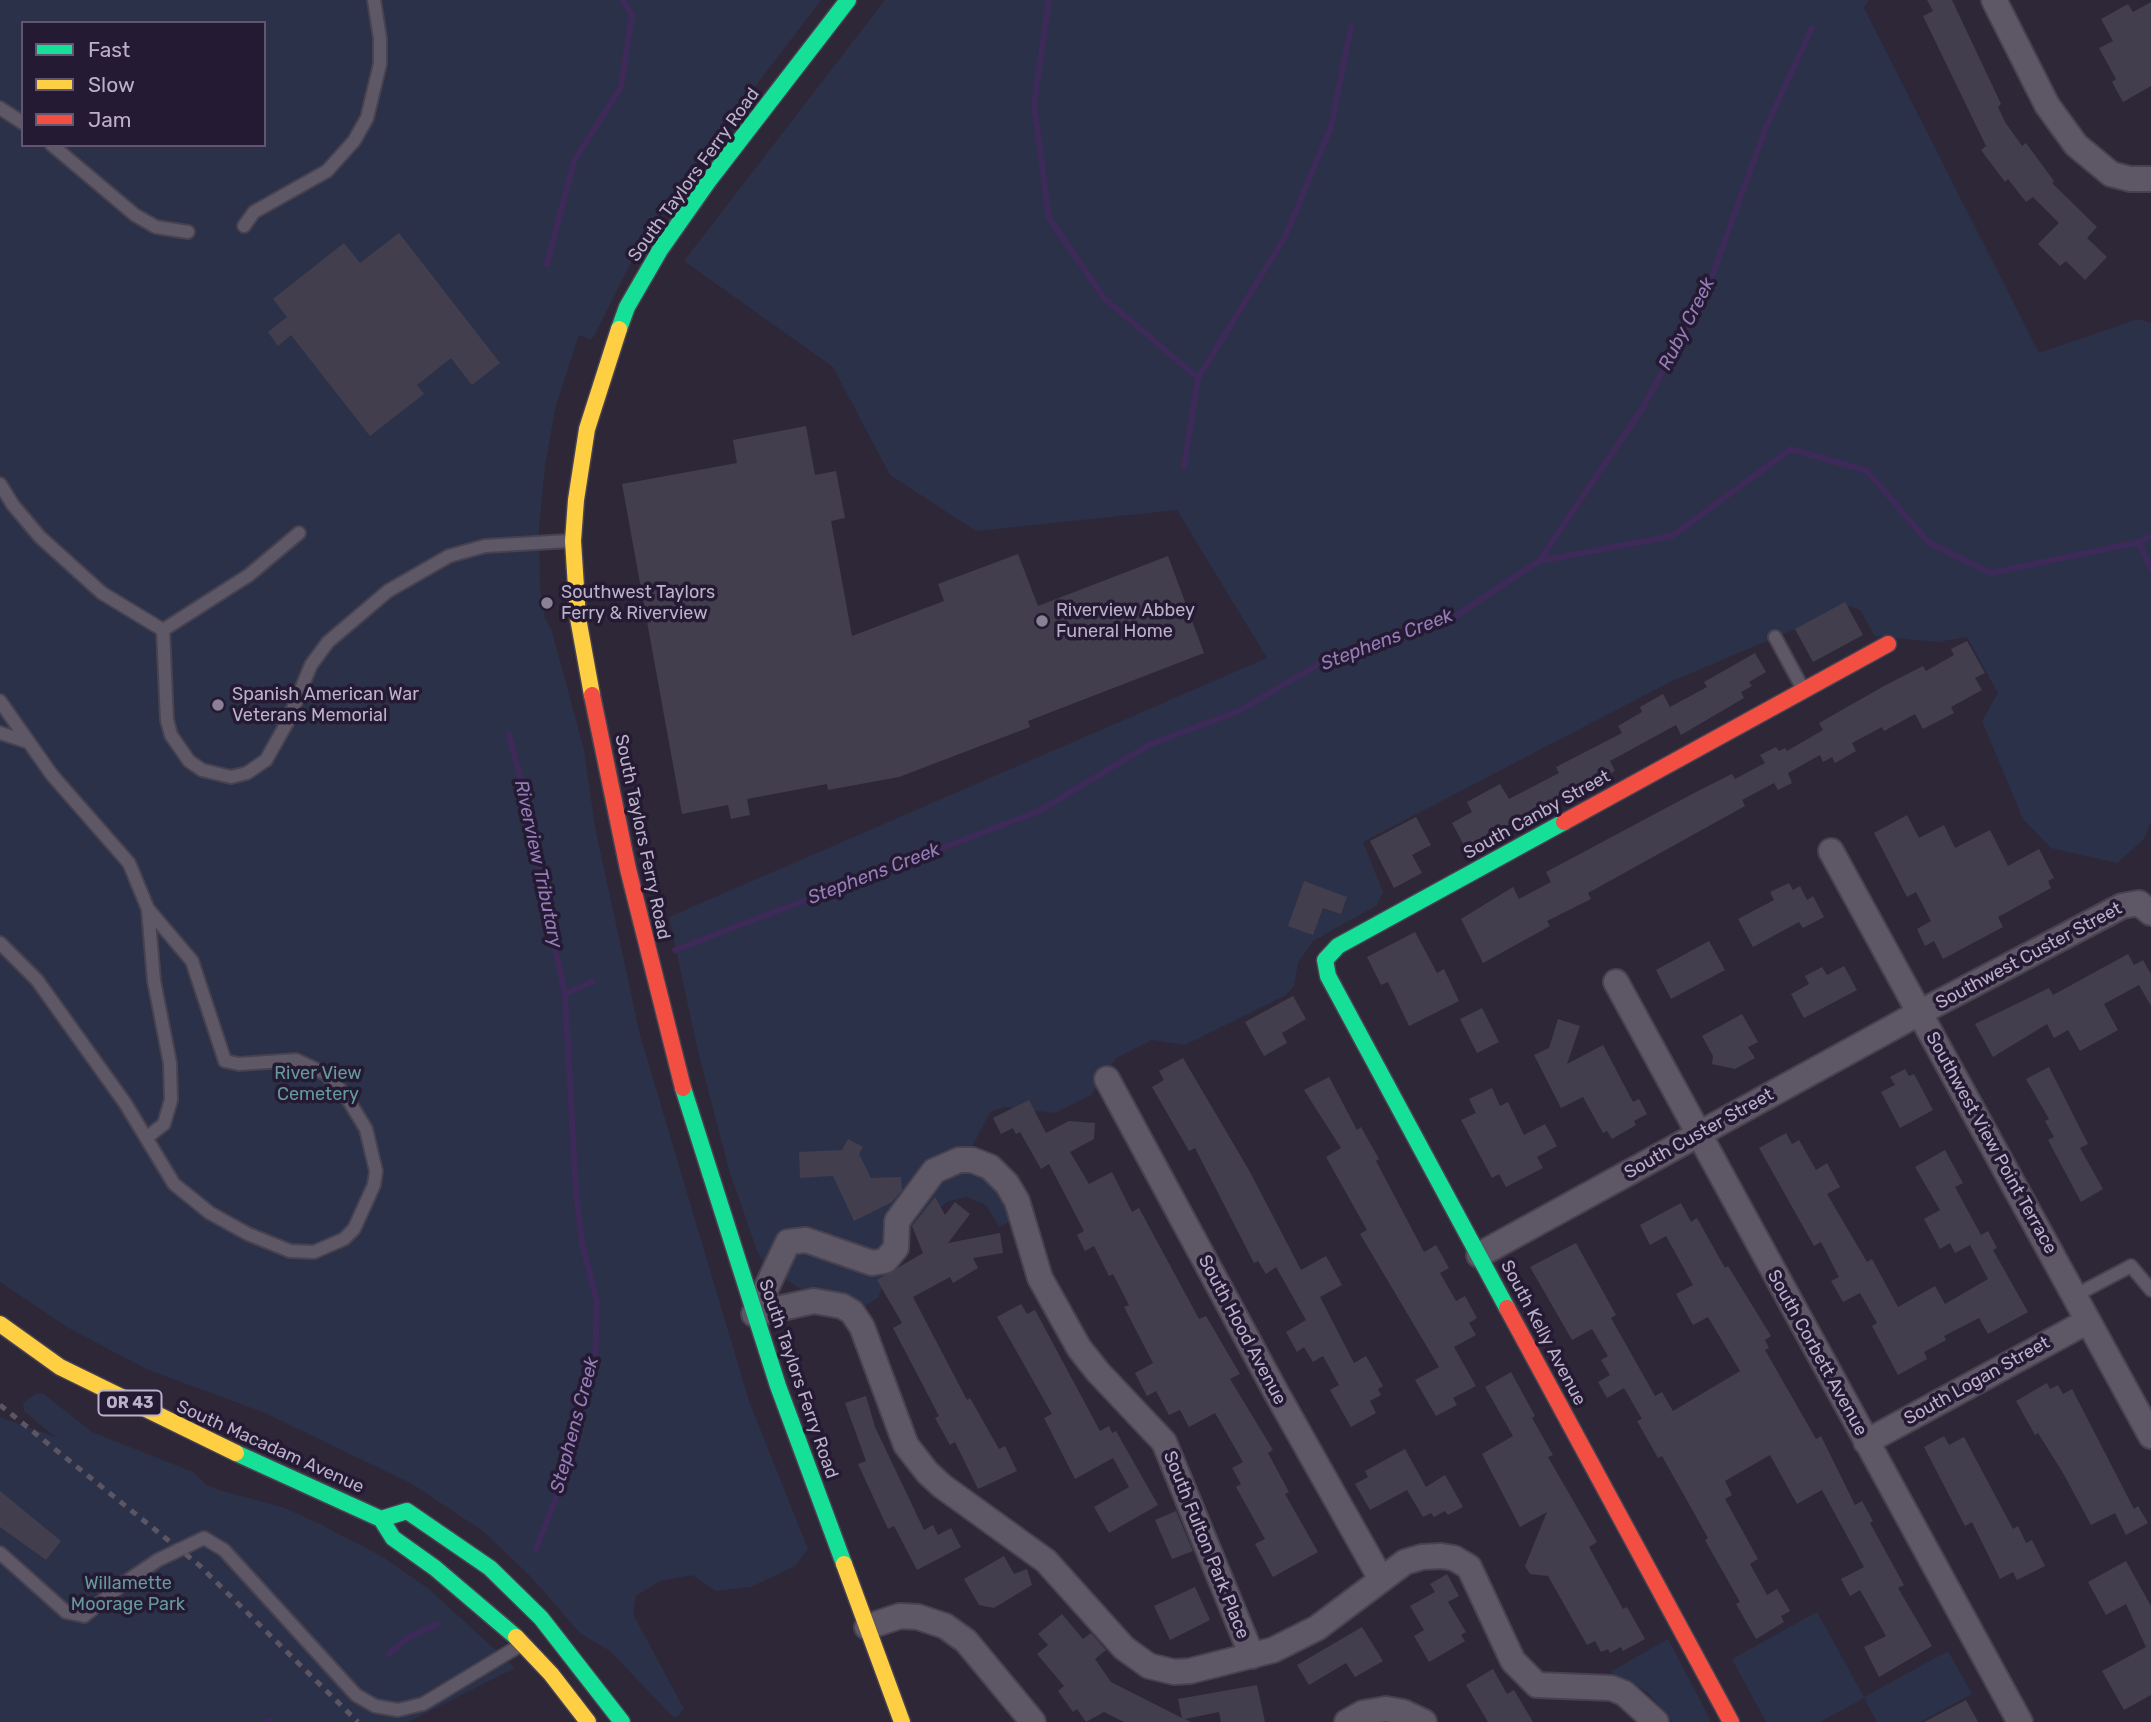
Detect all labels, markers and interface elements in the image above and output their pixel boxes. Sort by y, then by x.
legend [21,21,266,147]
text: Fast [88,37,130,62]
text: Slow [88,72,135,97]
street label: South Taylors Ferry Road [624,84,764,266]
text: Jam [88,107,132,132]
water label: Ruby Creek [1654,274,1720,374]
place label: Southwest Taylors Ferry & Riverview [561,582,715,624]
marker: Southwest Taylors Ferry & Riverview [539,595,555,611]
place label: Riverview Abbey Funeral Home [1056,600,1195,642]
water label: Stephens Creek [1318,604,1456,676]
marker: Riverview Abbey Funeral Home [1034,613,1050,629]
place label: Spanish American War Veterans Memorial [232,684,419,726]
marker: Spanish American War Veterans Memorial [210,697,226,713]
street label: South Taylors Ferry Road [610,732,674,942]
street label: South Canby Street [1460,766,1614,864]
water label: Riverview Tributary [509,778,567,950]
water label: Stephens Creek [805,838,943,910]
street label: Southwest Custer Street [1932,898,2126,1014]
street label: Southwest View Point Terrace [1921,1028,2061,1258]
park label: River View Cemetery [274,1063,362,1106]
street label: South Custer Street [1621,1084,1777,1184]
street label: South Hood Avenue [1193,1251,1291,1409]
street label: South Kelly Avenue [1496,1257,1590,1409]
street label: South Corbett Avenue [1762,1266,1872,1440]
street label: South Taylors Ferry Road [754,1276,842,1482]
street label: South Logan Street [1900,1332,2054,1430]
water label: Stephens Creek [546,1355,604,1495]
road number: OR 43 [99,1390,162,1415]
street label: South Macadam Avenue [173,1396,367,1498]
street label: South Fulton Park Place [1158,1448,1254,1642]
park label: Willamette Moorage Park [71,1573,185,1616]

